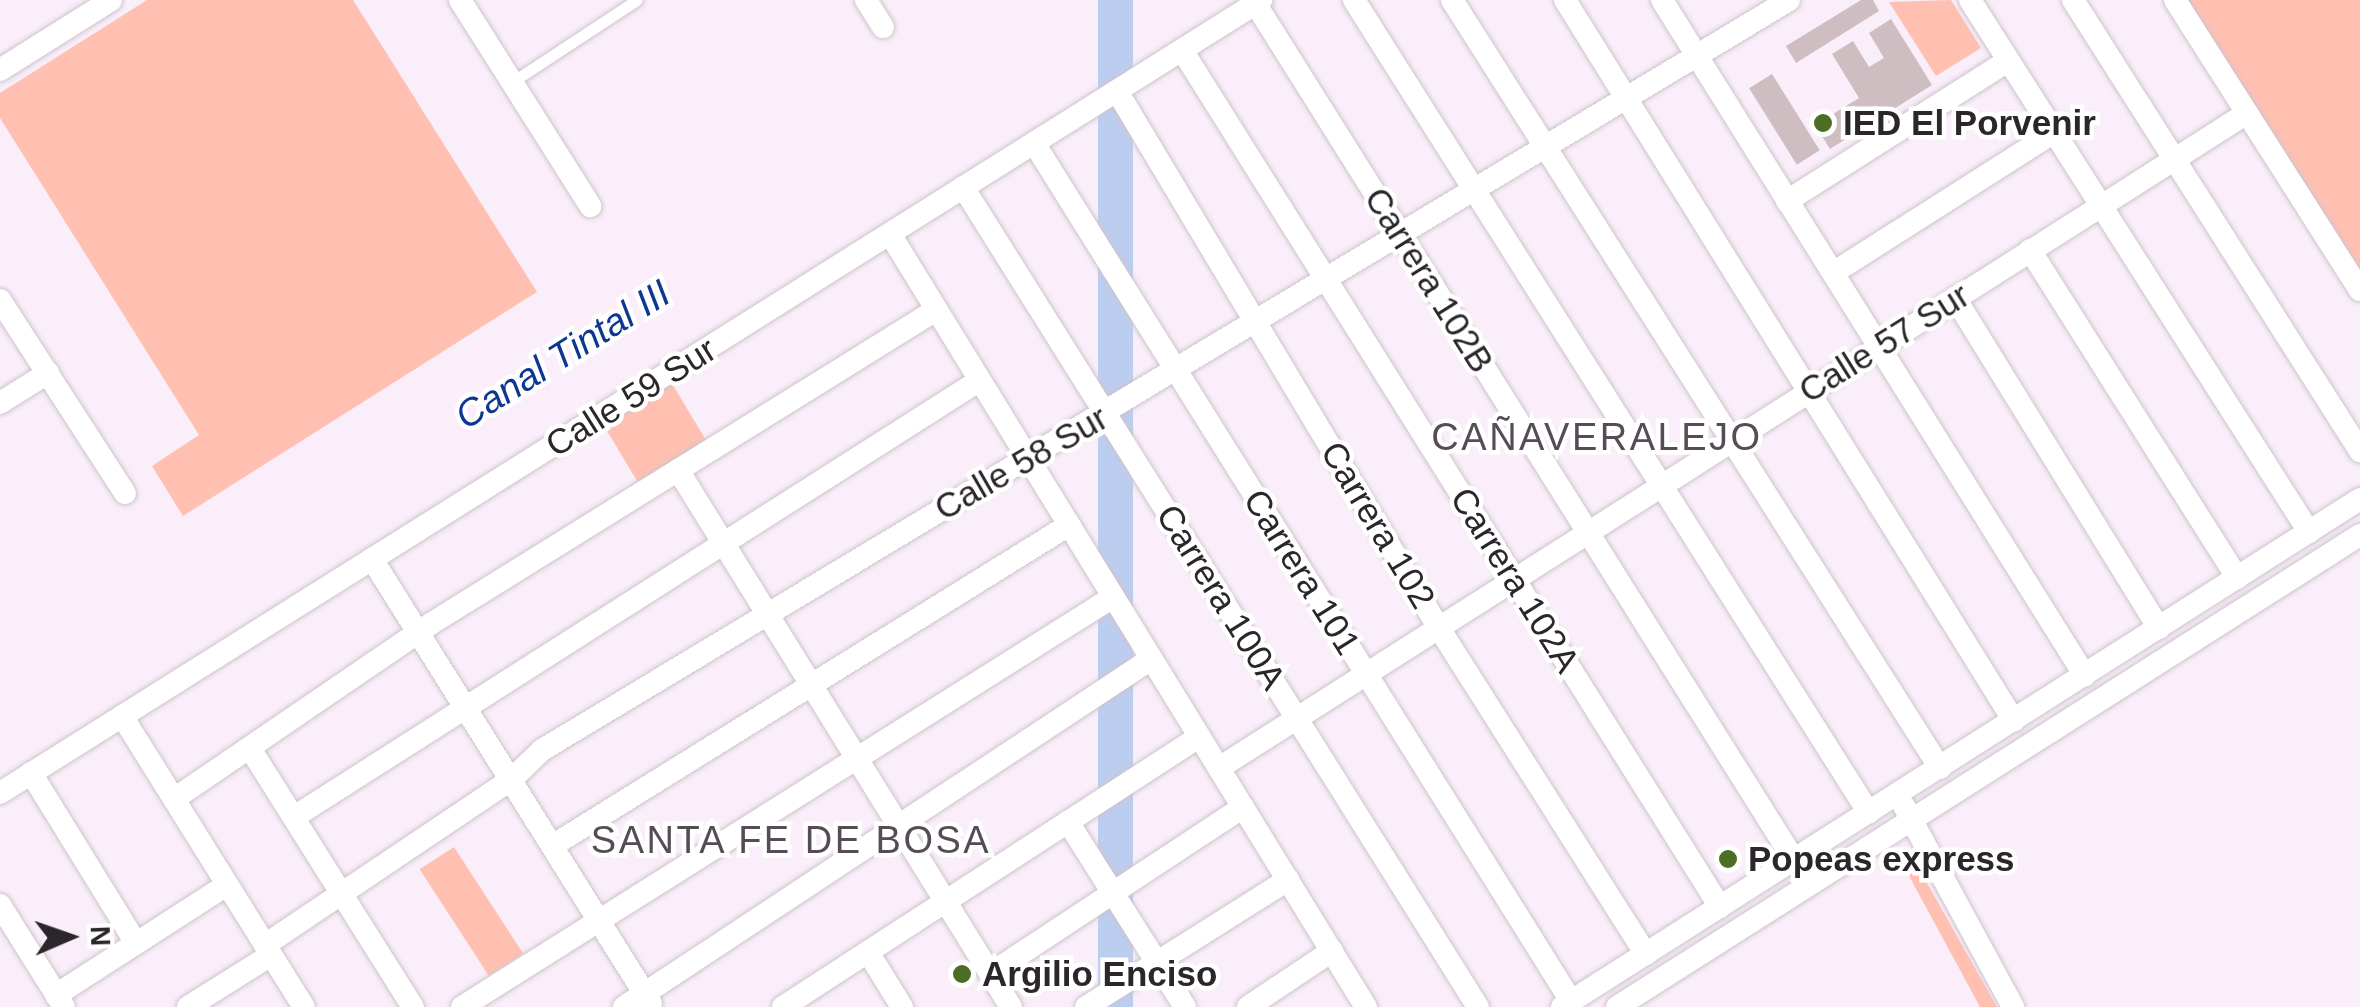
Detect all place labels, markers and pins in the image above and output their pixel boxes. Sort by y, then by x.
place label: IED El Porvenir [1843,102,2096,144]
marker: IED El Porvenir [1812,112,1834,134]
place label: Popeas express [1748,838,2015,880]
marker: Popeas express [1717,848,1739,870]
place label: Argilio Enciso [982,953,1217,995]
marker: Argilio Enciso [951,963,973,985]

